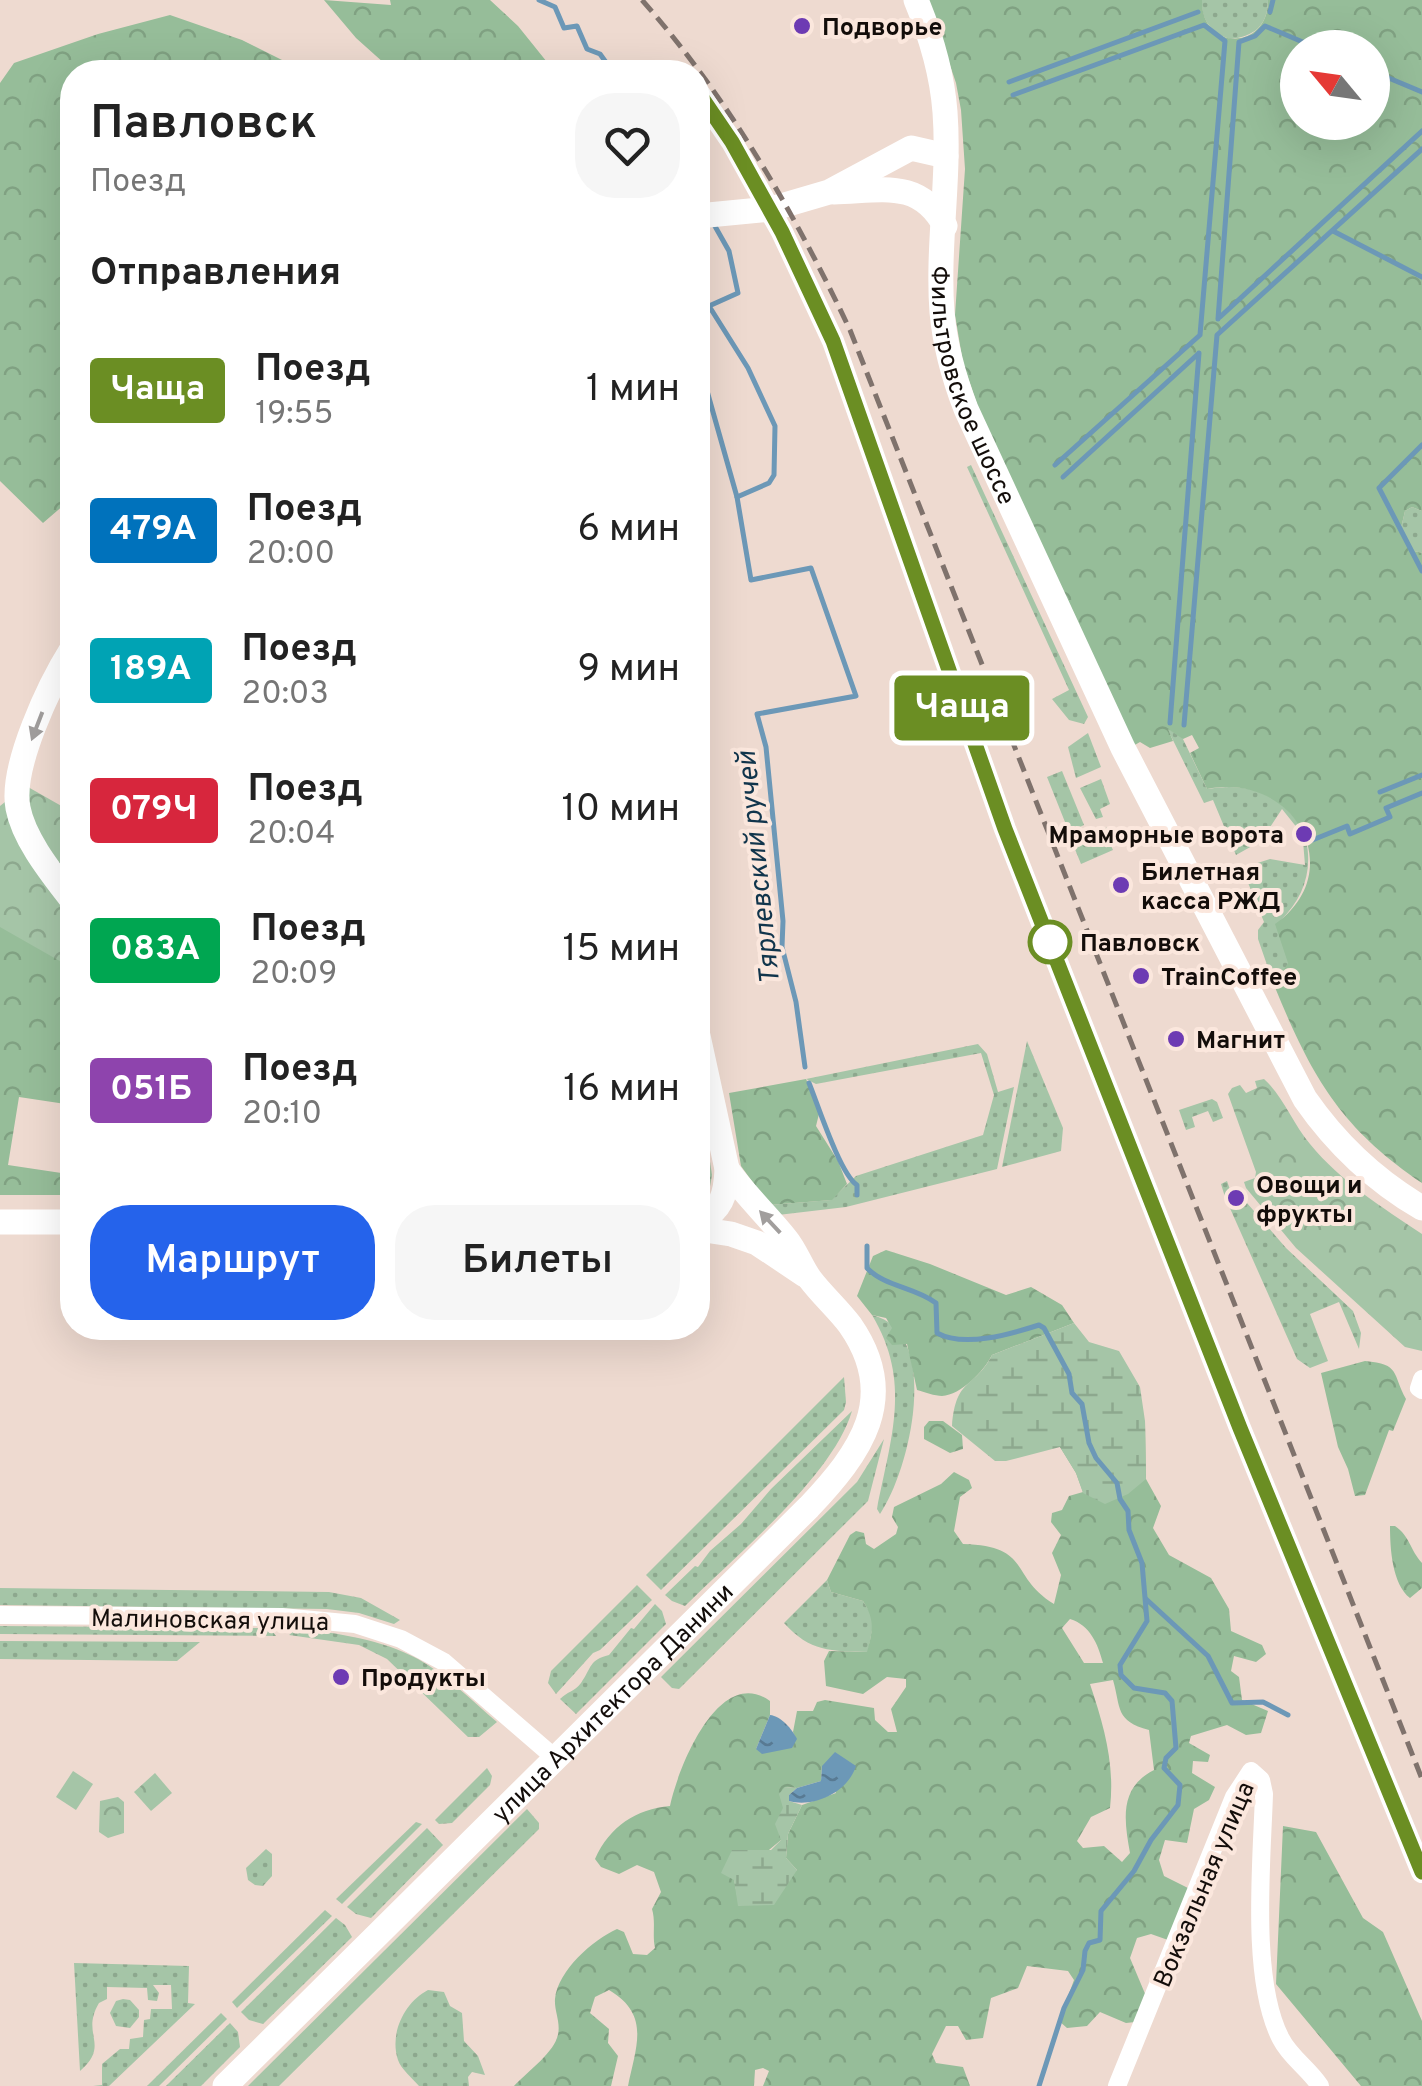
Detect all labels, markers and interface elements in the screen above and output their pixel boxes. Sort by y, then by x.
place label: Подворье [822,13,942,45]
marker: Подворье [791,15,813,37]
north arrow [1280,30,1390,140]
map controls [1280,30,1390,140]
button: heart [575,93,680,198]
text: Павловск [90,95,317,155]
text: Поезд [90,163,186,203]
text: Отправления [90,250,341,299]
street label: Фильтровское шоссе [922,266,1021,511]
text: Поезд [255,346,371,395]
text: 1 мин [586,366,680,415]
text: Чаща [110,368,205,412]
text: 19:55 [255,395,333,435]
text: Поезд [247,486,362,535]
text: 6 мин [577,506,680,555]
text: 479А [110,508,197,552]
text: 20:00 [247,535,335,575]
text: Поезд [242,626,357,675]
text: 9 мин [577,646,680,695]
text: 189А [110,648,192,692]
text: 20:03 [242,675,329,715]
line badge: Чаща [892,676,1032,740]
text: Чаща [914,686,1010,730]
one-way arrow [28,711,44,741]
water label: Тярлевский ручей [730,748,790,986]
text: Поезд [248,766,363,815]
text: 10 мин [562,786,680,835]
text: 079Ч [110,788,198,832]
text: 20:04 [248,815,335,855]
place label: Мраморные ворота [1048,821,1284,853]
marker: Мраморные ворота [1293,823,1315,845]
place label: Билетная касса РЖД [1141,858,1280,919]
marker: Билетная касса РЖД [1110,874,1132,896]
text: Поезд [250,906,366,955]
marker: Павловск [1029,921,1071,963]
text: 15 мин [562,926,680,975]
text: 083А [110,928,200,972]
place label: Павловск [1080,929,1200,961]
text: 20:09 [250,955,337,995]
place label: TrainCoffee [1161,963,1297,995]
marker: TrainCoffee [1130,965,1152,987]
place label: Магнит [1196,1026,1285,1058]
marker: Магнит [1165,1028,1187,1050]
text: Поезд [242,1046,358,1095]
text: 16 мин [563,1066,680,1115]
text: 051Б [110,1068,192,1112]
text: 20:10 [242,1095,322,1135]
place label: Овощи и фрукты [1256,1171,1362,1232]
marker: Овощи и фрукты [1225,1187,1247,1209]
button: Маршрут [90,1205,375,1320]
button: Билеты [395,1205,680,1320]
one-way arrow [760,1210,782,1235]
street label: улица Архитектора Данини [486,1578,742,1831]
street label: Малиновская улица [91,1604,329,1640]
place label: Продукты [361,1664,486,1696]
marker: Продукты [330,1666,352,1688]
street label: Вокзальная улица [1148,1778,1264,1993]

